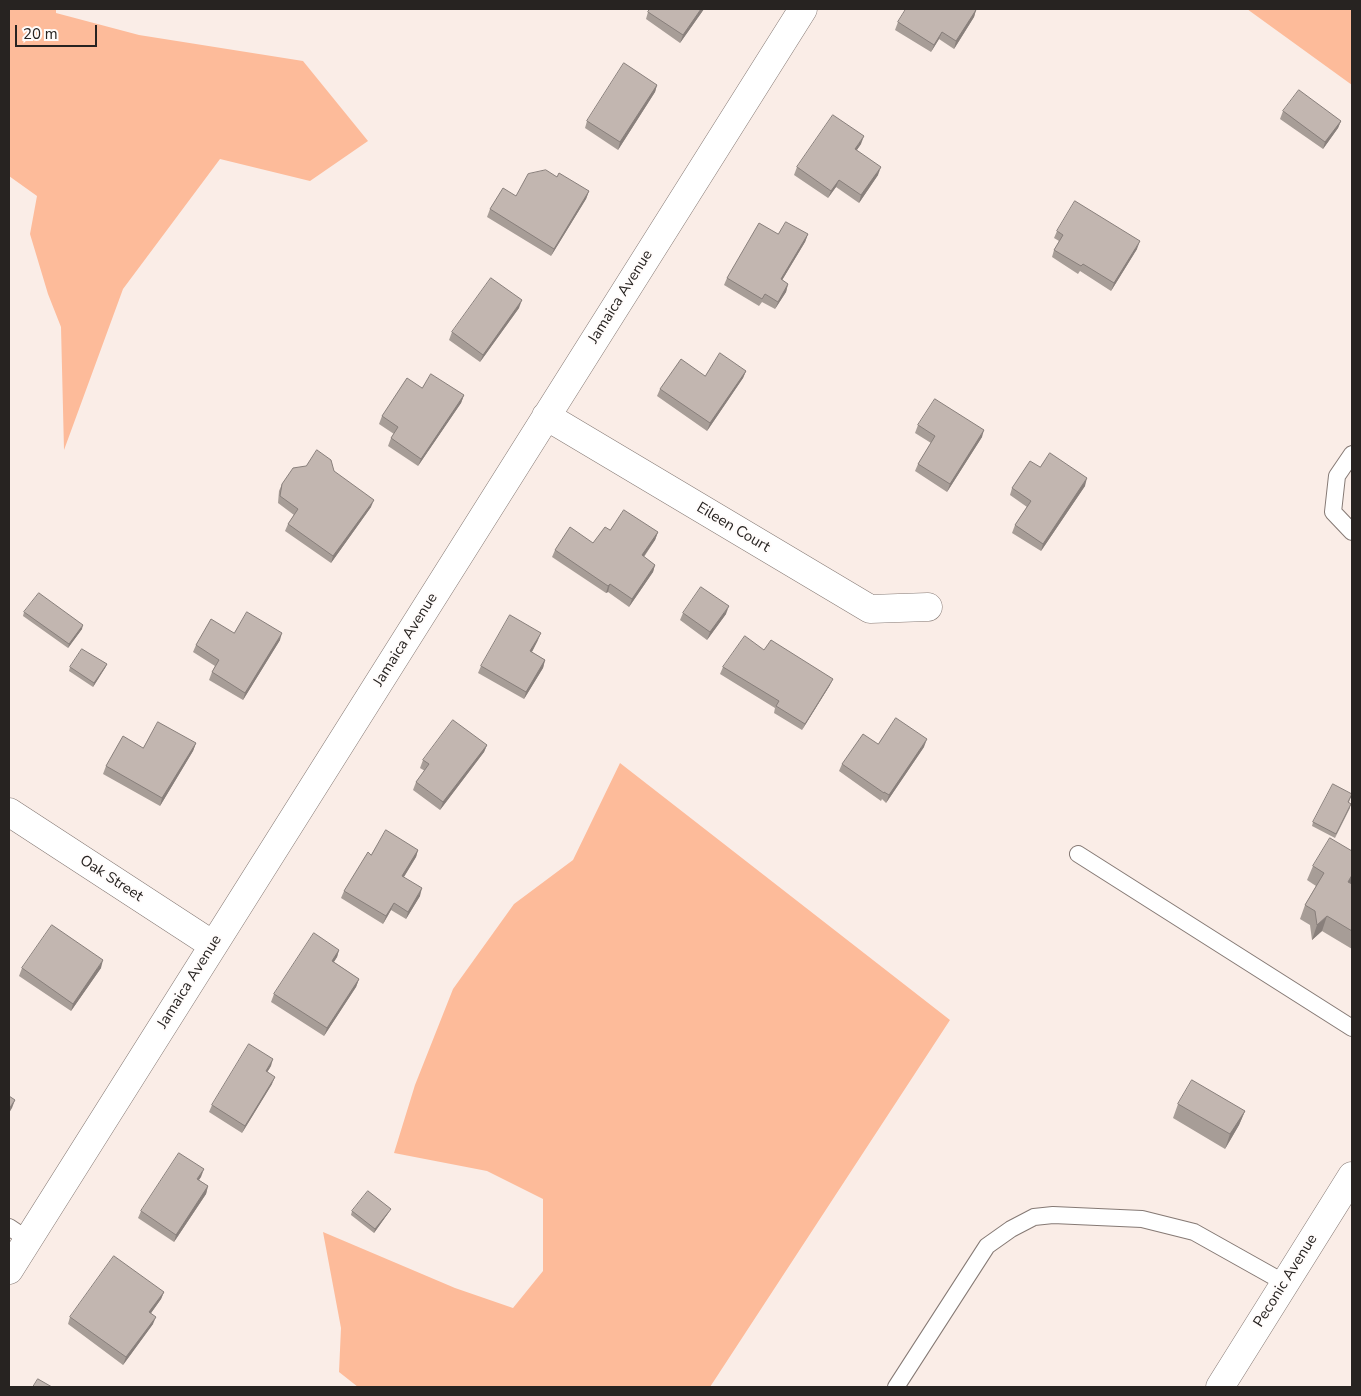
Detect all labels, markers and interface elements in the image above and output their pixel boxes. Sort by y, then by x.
scale bar [18,15,100,47]
text: 20 m [23,24,58,44]
street label: Jamaica Avenue [585,247,657,347]
street label: Eileen Court [693,499,773,557]
street label: Jamaica Avenue [370,590,442,690]
street label: Oak Street [76,852,146,906]
street label: Jamaica Avenue [154,932,226,1032]
street label: Peconic Avenue [1250,1231,1322,1331]

